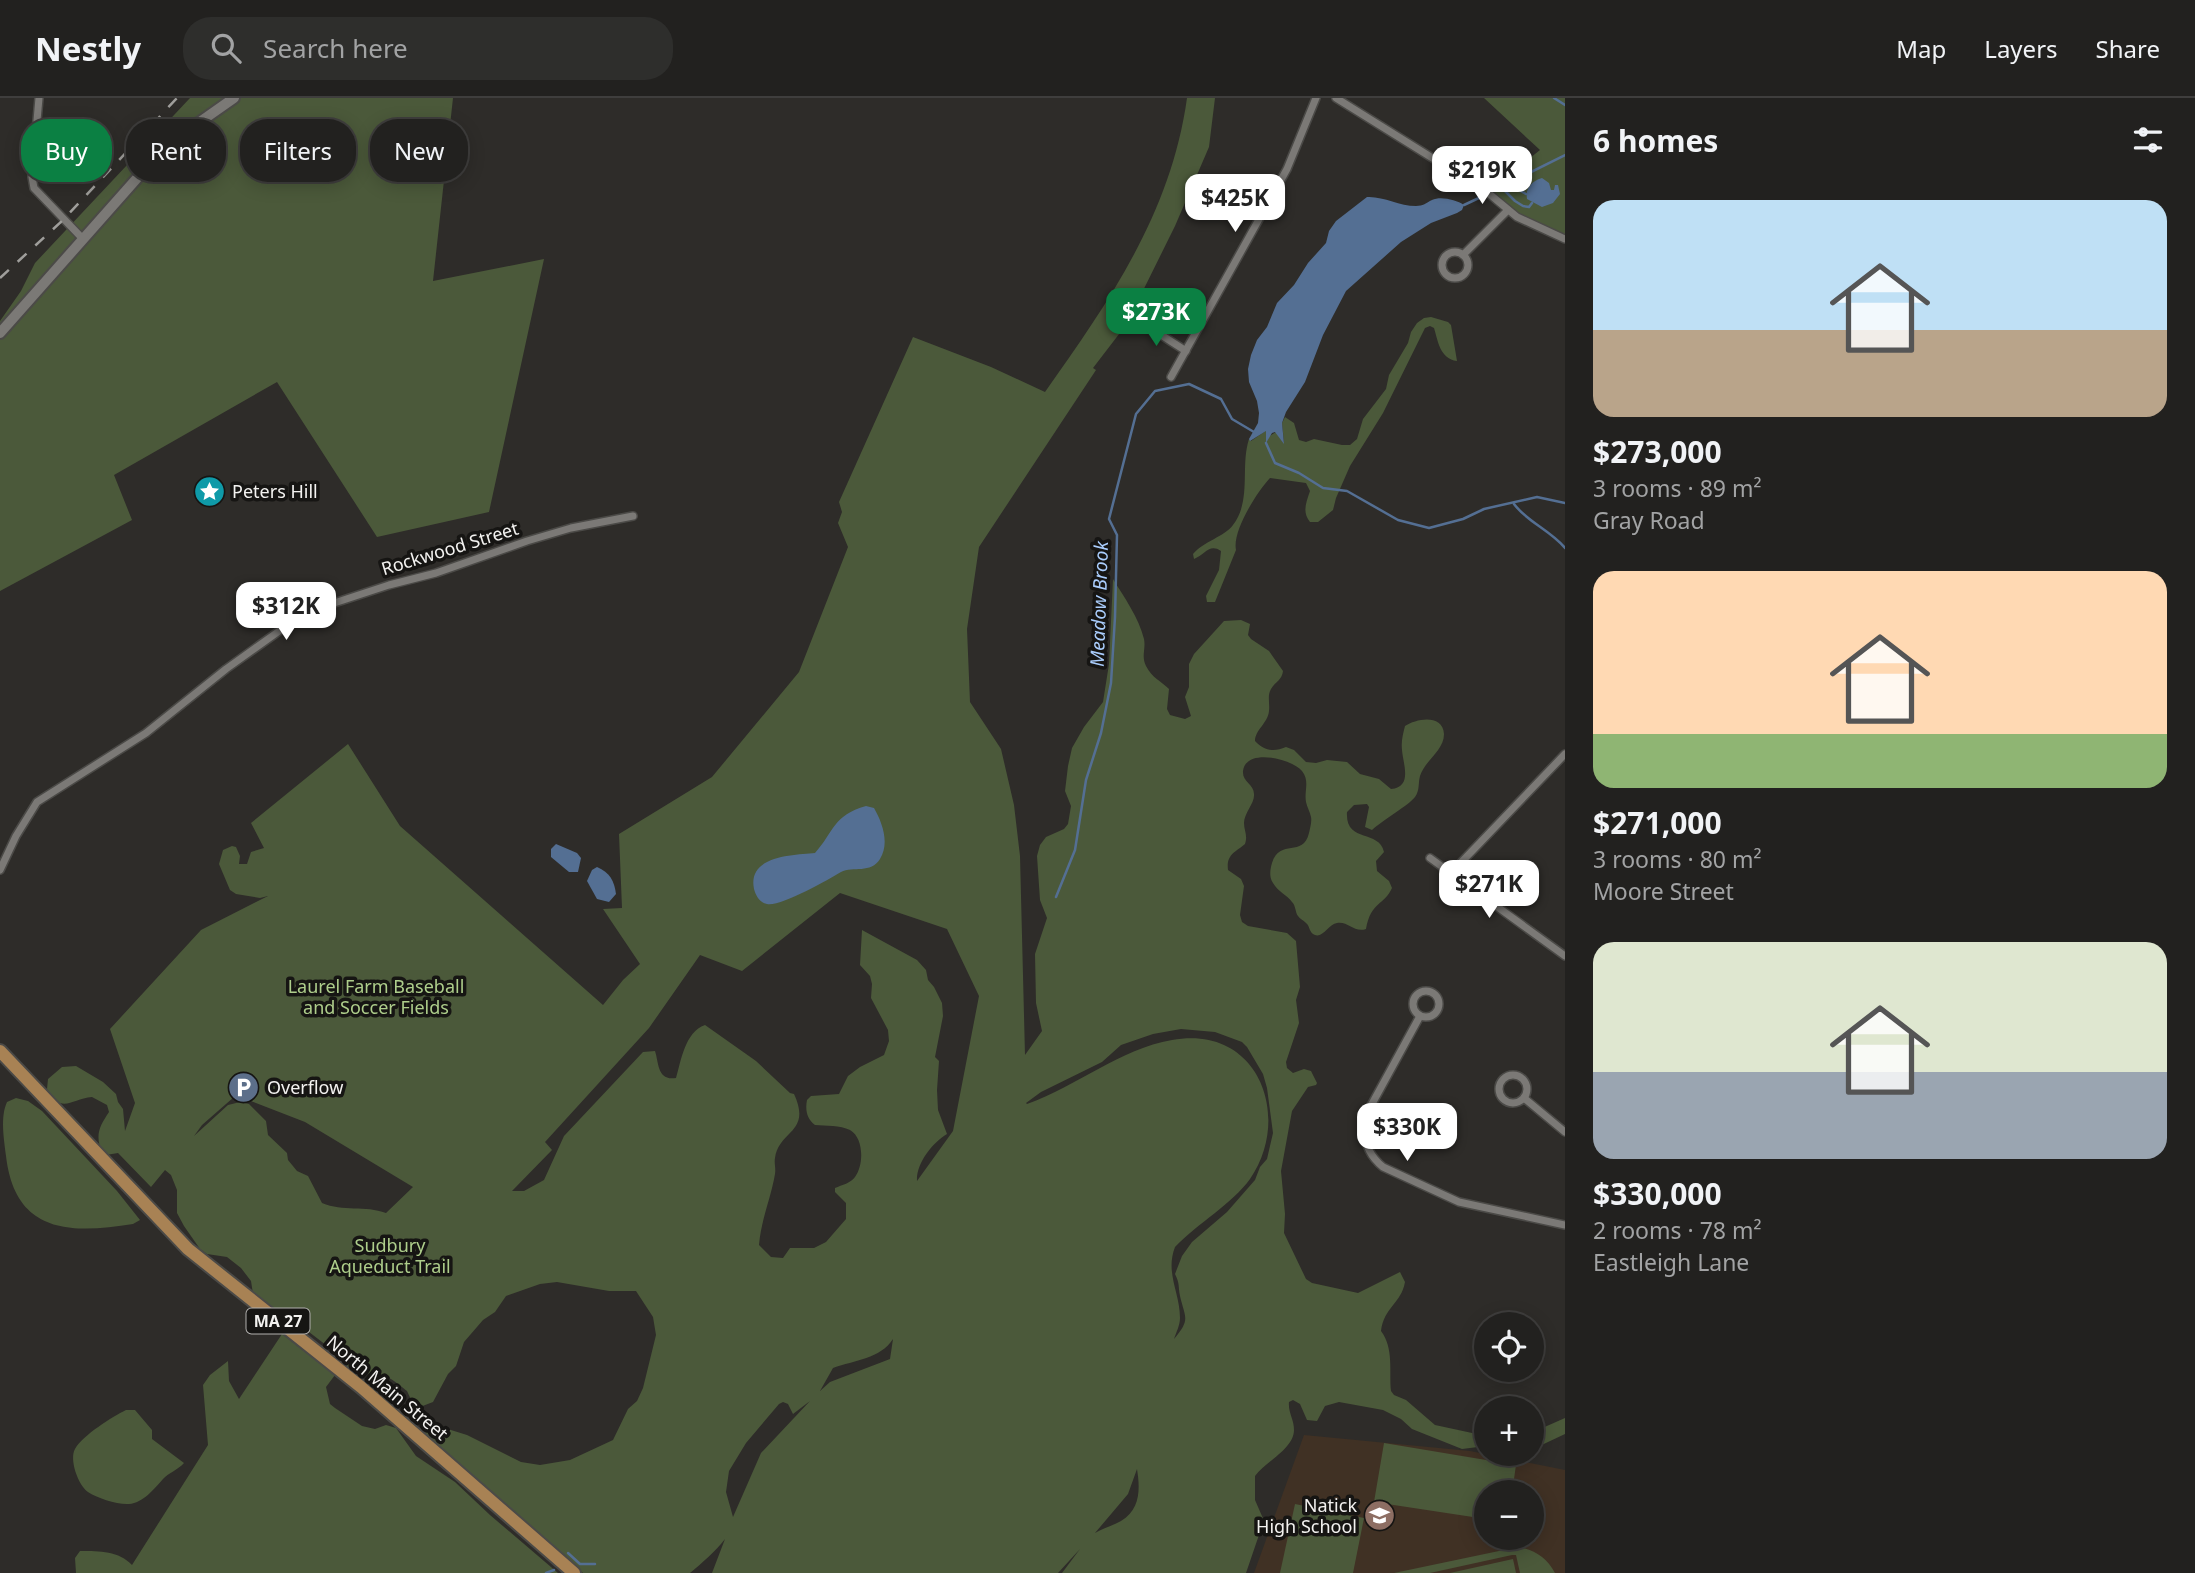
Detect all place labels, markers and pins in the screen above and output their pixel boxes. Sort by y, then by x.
pin: $219K [1433,146,1531,206]
pin: $425K [1186,174,1284,234]
pin: $273K [1107,288,1205,348]
place icon: Peters Hill [192,475,226,509]
place label: Peters Hill [232,479,318,503]
pin: $312K [237,582,335,642]
pin: $271K [1440,860,1538,920]
parking icon: Overflow [227,1071,261,1105]
place label: Overflow [267,1075,343,1099]
pin: $330K [1358,1104,1456,1163]
place label: Natick High School [1256,1493,1357,1538]
school or university icon: Natick High School [1363,1499,1397,1533]

